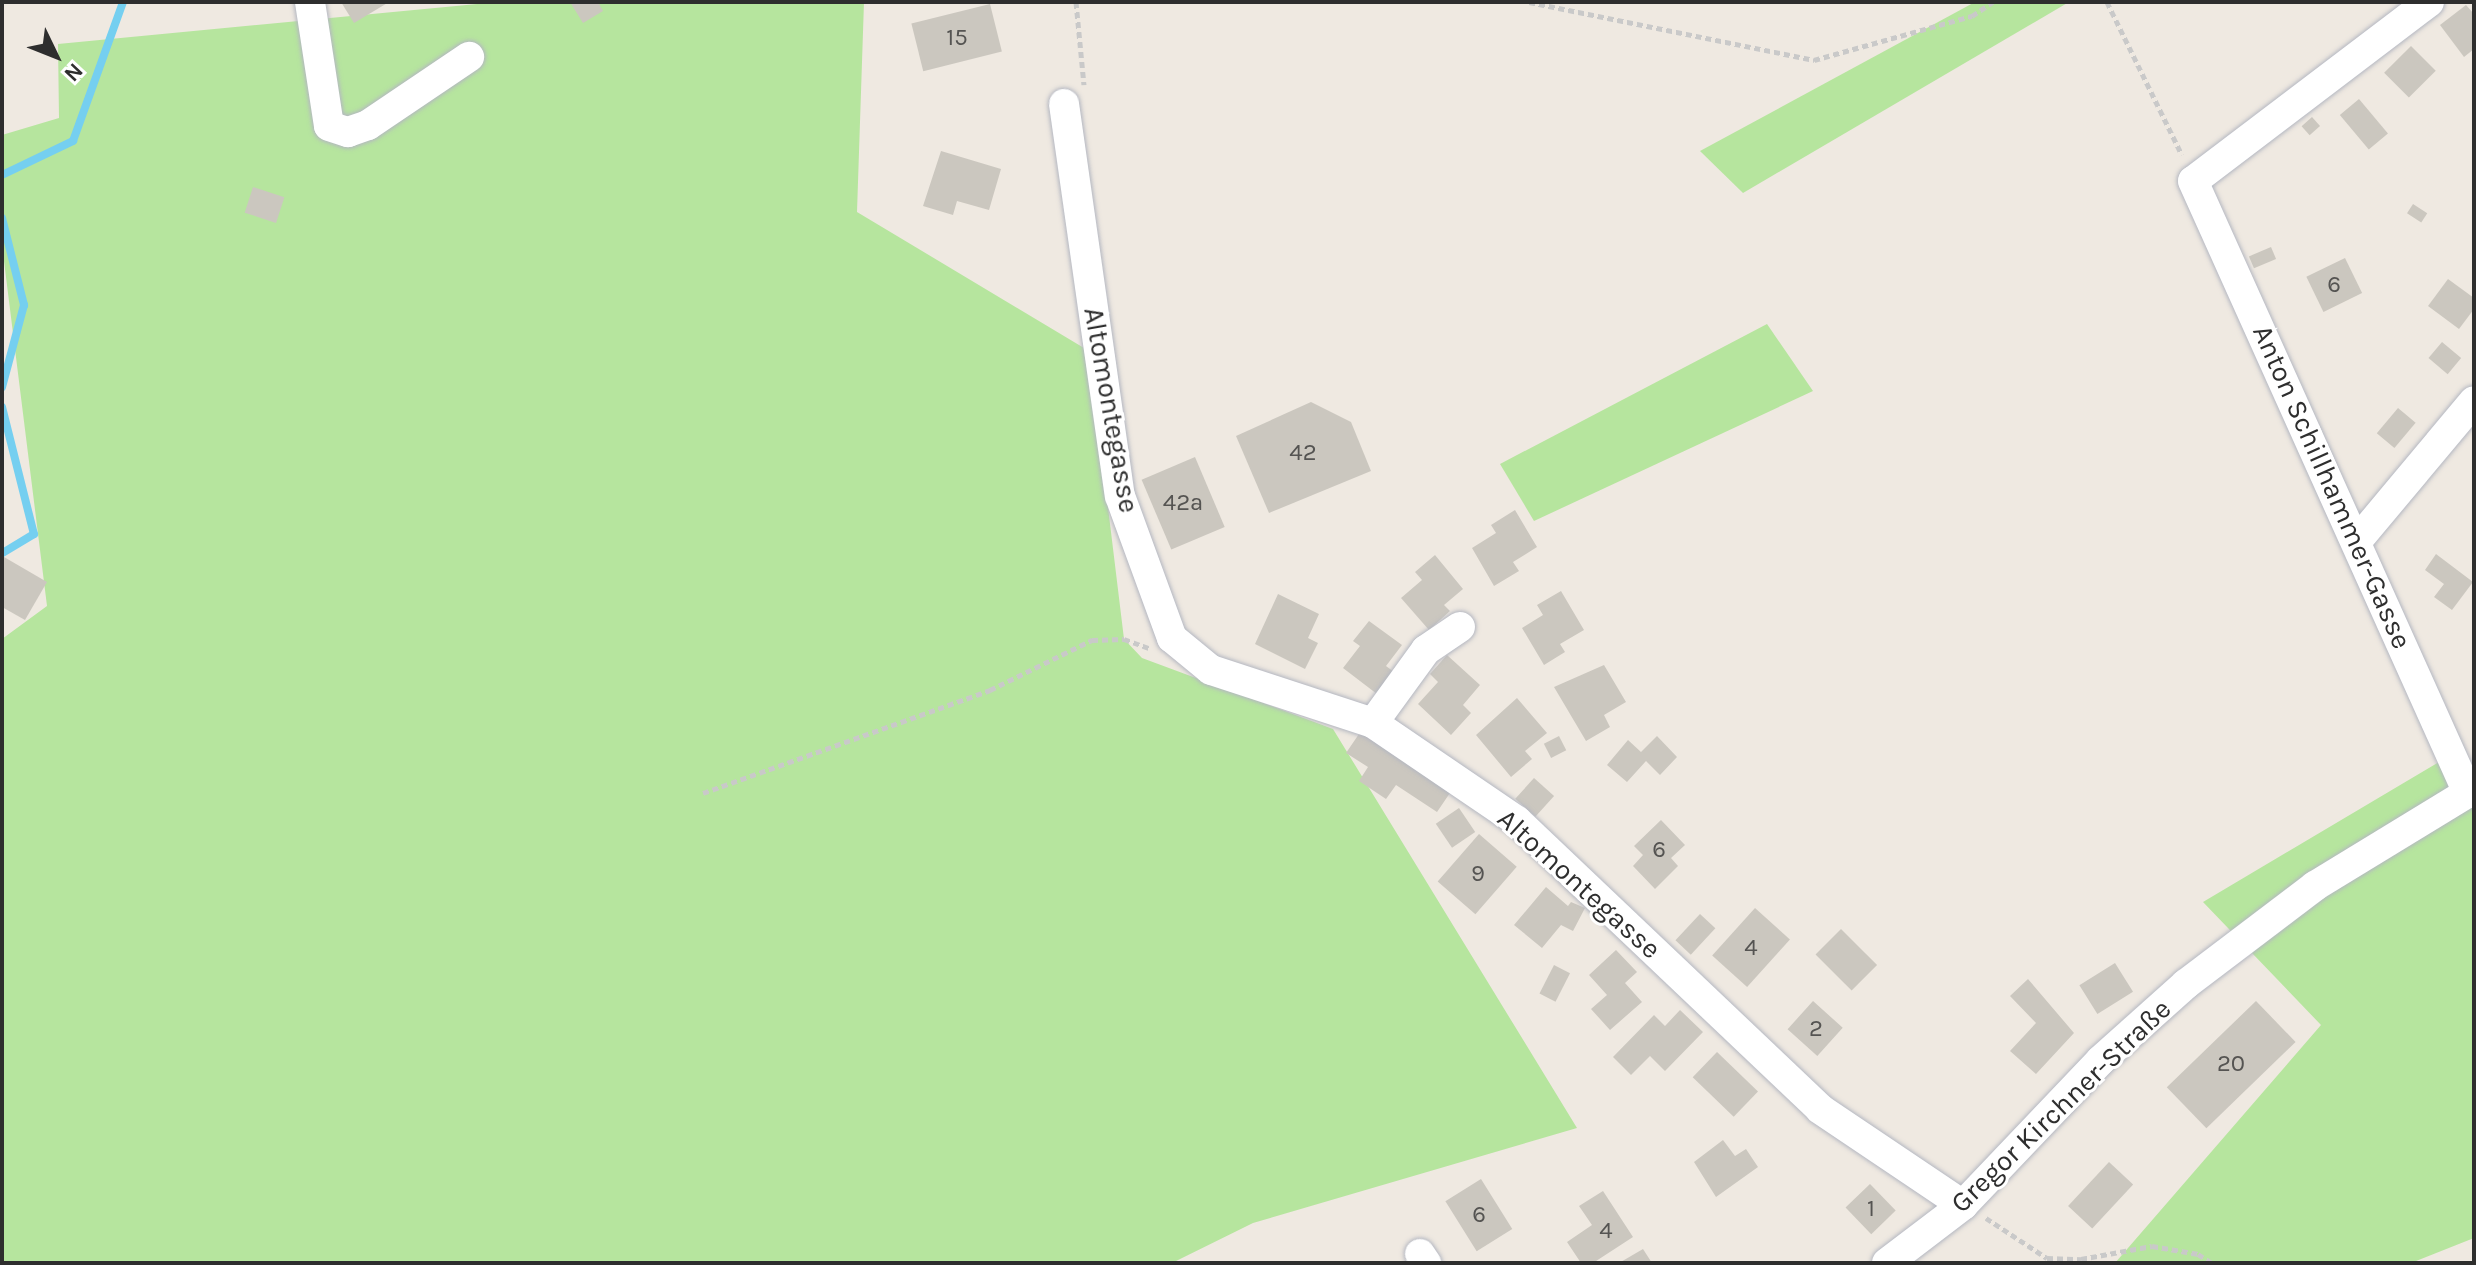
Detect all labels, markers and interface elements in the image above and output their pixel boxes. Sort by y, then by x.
north arrow [16,16,96,96]
house number: 15 [946,24,968,52]
text: N [59,58,88,87]
house number: 6 [2327,271,2341,299]
street label: Altomontegasse [1076,305,1146,515]
street label: Anton Schillhammer-Gasse [2245,320,2419,654]
house number: 42 [1289,439,1317,467]
house number: 42a [1163,489,1203,517]
street label: Altomontegasse [1490,802,1668,966]
house number: 6 [1652,836,1666,864]
house number: 9 [1471,860,1485,888]
house number: 4 [1744,934,1758,962]
street label: Gregor Kirchner-Straße [1944,992,2178,1220]
house number: 2 [1809,1015,1823,1043]
house number: 20 [2217,1050,2245,1078]
house number: 1 [1867,1195,1875,1223]
house number: 6 [1472,1201,1486,1229]
house number: 4 [1599,1217,1613,1245]

